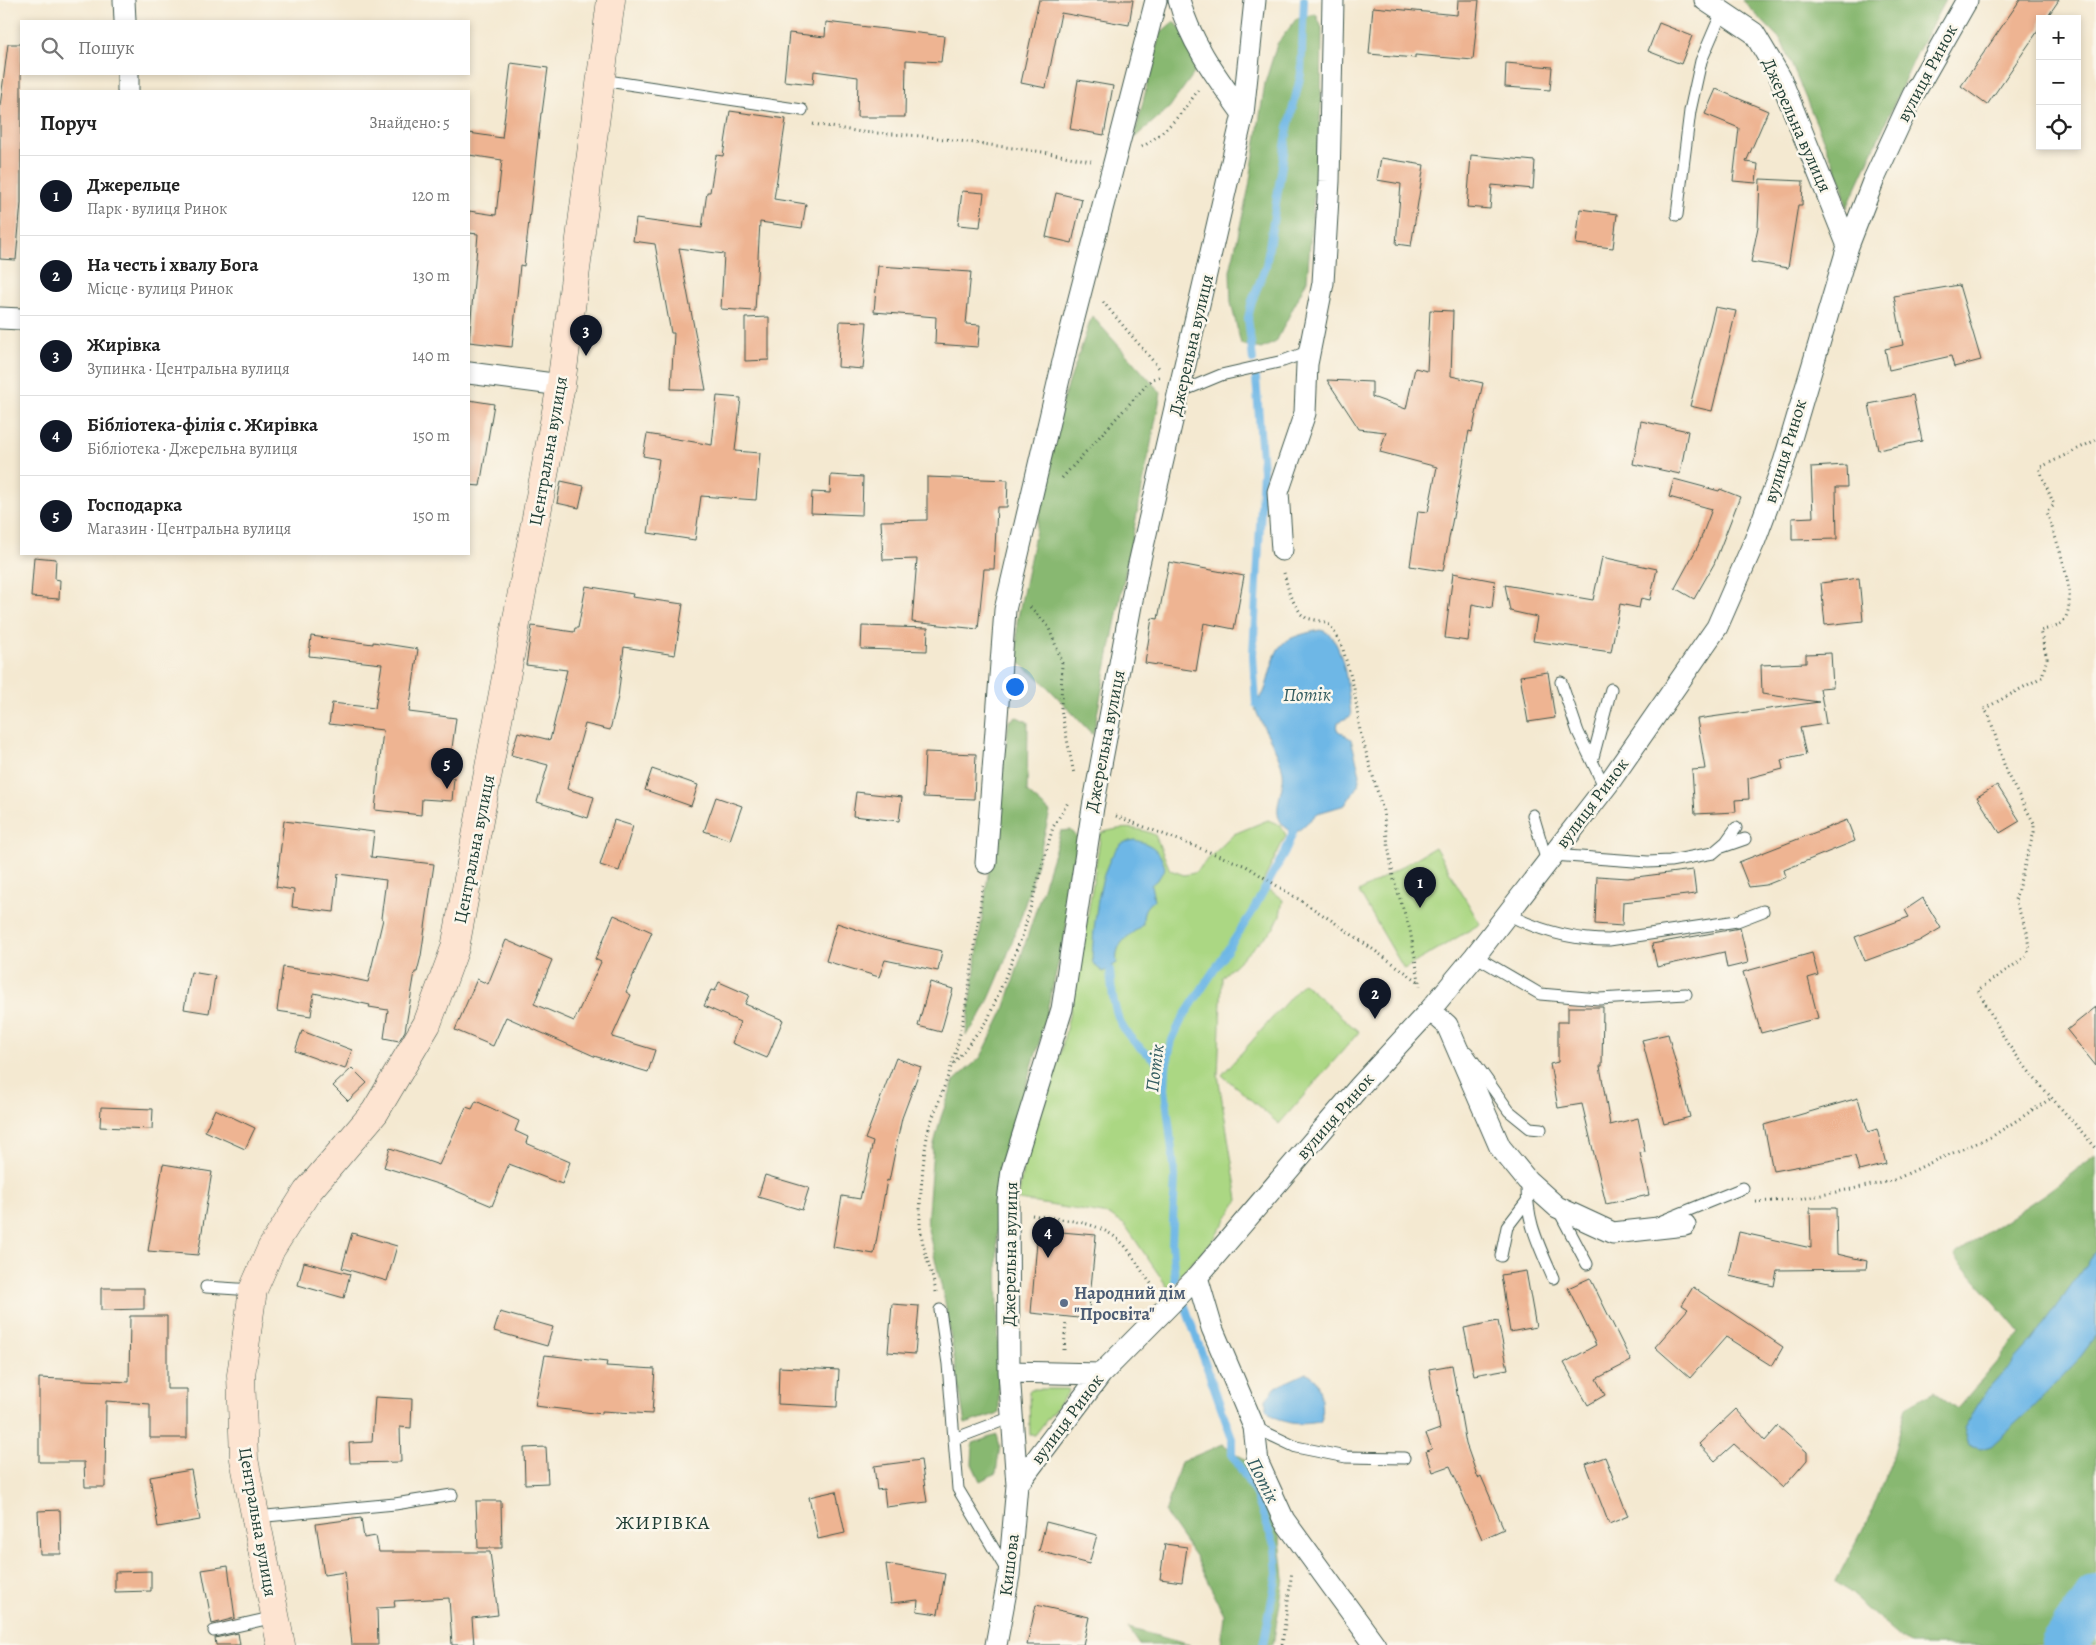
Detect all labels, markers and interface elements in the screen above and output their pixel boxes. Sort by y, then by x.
map controls [2036,15,2081,150]
button: + [2036,15,2081,60]
search box [20,20,470,75]
street label: вулиця Ринок [1891,20,1963,126]
icon: search [38,34,66,62]
text: Пошук [78,35,135,61]
street label: Джерельна вулиця [1757,54,1837,196]
button: − [2036,60,2081,105]
button: locate [2036,105,2081,150]
text: Поруч [40,109,97,137]
text: Знайдено: 5 [369,112,450,134]
text: Джерельце [87,172,180,198]
text: 1 [53,185,59,207]
text: 120 m [412,185,450,207]
text: Парк · вулиця Ринок [87,198,227,220]
text: На честь і хвалу Бога [87,252,259,278]
text: 2 [52,265,60,287]
text: 130 m [413,265,450,287]
street label: Джерельна вулиця [1163,272,1219,418]
text: Місце · вулиця Ринок [87,278,233,300]
pin: 3 [570,315,602,356]
text: Жирівка [87,332,161,358]
text: 3 [53,345,59,367]
text: 140 m [412,345,450,367]
text: Зупинка · Центральна вулиця [87,358,290,380]
street label: Центральна вулиця [523,374,573,528]
street label: вулиця Ринок [1758,396,1812,506]
text: Бібліотека-філія с. Жирівка [87,412,318,438]
text: 4 [52,425,60,447]
text: 150 m [413,425,450,447]
text: Бібліотека · Джерельна вулиця [87,438,298,460]
text: Господарка [87,492,182,518]
text: 5 [53,505,59,527]
text: 150 m [413,505,450,527]
text: Магазин · Центральна вулиця [87,518,291,540]
street label: Джерельна вулиця [1079,668,1131,814]
your location [1002,674,1028,700]
water label: Потік [1283,682,1332,708]
pin: 5 [431,748,463,789]
street label: вулиця Ринок [1550,753,1634,853]
street label: Центральна вулиця [448,772,500,926]
pin: 1 [1404,867,1436,908]
pin: 2 [1359,978,1391,1019]
water label: Потік [1139,1042,1171,1094]
street label: вулиця Ринок [1291,1067,1379,1165]
street label: Джерельна вулиця [997,1181,1023,1327]
pin: 4 [1032,1217,1064,1258]
place label: Народний дім "Просвіта" [1074,1281,1186,1326]
marker: Народний дім "Просвіта" [1058,1297,1070,1309]
street label: вулиця Ринок [1025,1369,1109,1469]
street label: Центральна вулиця [233,1445,283,1599]
water label: Потік [1241,1453,1286,1508]
district label: ЖИРІВКА [616,1509,710,1536]
street label: Кишова [993,1532,1025,1598]

